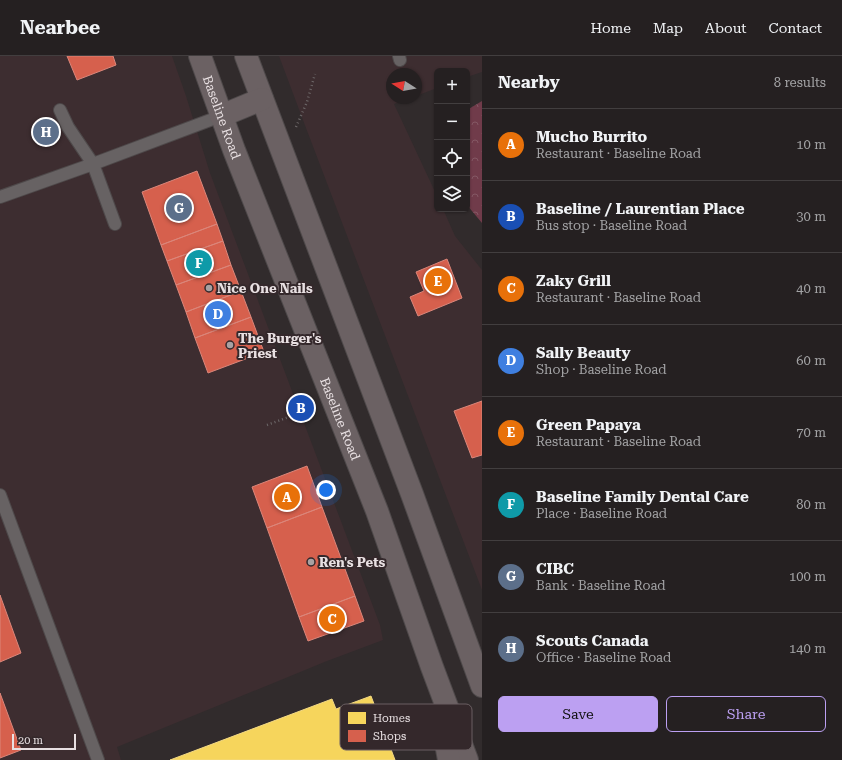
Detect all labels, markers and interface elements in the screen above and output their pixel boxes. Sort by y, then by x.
text: Nearbee [20,16,100,39]
text: Home [590,20,631,36]
text: Map [653,20,683,36]
text: About [705,20,747,36]
text: Contact [769,20,822,36]
north arrow [386,68,422,104]
map controls [434,68,470,212]
button: + [434,68,470,104]
text: Nearby [498,72,560,92]
street label: Baseline Road [200,73,244,162]
text: 8 results [774,75,826,90]
button: − [434,104,470,140]
pin: H [33,117,59,147]
text: Mucho Burrito [536,128,647,146]
text: A [506,137,516,152]
text: 10 m [796,137,826,152]
button: locate [434,140,470,176]
text: Restaurant · Baseline Road [536,146,701,161]
button: layers [434,176,470,212]
pin: G [166,193,192,223]
text: Baseline / Laurentian Place [536,200,745,218]
text: B [506,209,516,224]
text: 30 m [796,209,826,224]
text: Bus stop · Baseline Road [536,218,687,233]
pin: F [186,248,212,278]
pin: E [425,266,451,296]
text: Zaky Grill [536,272,611,290]
place label: Nice One Nails [217,281,313,296]
text: C [506,281,516,296]
text: 40 m [796,281,826,296]
marker: Nice One Nails [204,283,214,293]
text: Restaurant · Baseline Road [536,290,701,305]
pin: D [205,299,231,329]
place label: The Burger's Priest [238,331,322,361]
marker: The Burger's Priest [225,340,235,350]
text: Sally Beauty [536,344,631,362]
text: D [506,353,516,368]
text: 60 m [796,353,826,368]
text: Shop · Baseline Road [536,362,667,377]
street label: Baseline Road [317,375,363,463]
pin: B [288,393,314,423]
text: Green Papaya [536,416,641,434]
text: E [507,425,515,440]
text: 70 m [796,425,826,440]
text: Restaurant · Baseline Road [536,434,701,449]
your location [316,480,336,500]
pin: A [274,482,300,512]
text: Baseline Family Dental Care [536,488,749,506]
text: F [507,497,515,512]
text: 80 m [796,497,826,512]
text: Place · Baseline Road [536,506,667,521]
place label: Ren's Pets [319,555,386,570]
marker: Ren's Pets [306,557,316,567]
text: CIBC [536,560,574,578]
text: G [506,569,516,584]
text: 100 m [789,569,826,584]
text: Bank · Baseline Road [536,578,666,593]
pin: C [319,604,345,634]
text: Scouts Canada [536,632,649,650]
text: H [506,641,516,656]
text: 140 m [789,641,826,656]
text: Office · Baseline Road [536,650,671,665]
button: Save [498,696,658,732]
button: Share [666,696,826,732]
legend [340,704,472,750]
text: Homes [373,712,410,725]
text: Shops [373,730,406,743]
scale bar [12,732,76,751]
text: 20 m [18,734,43,747]

